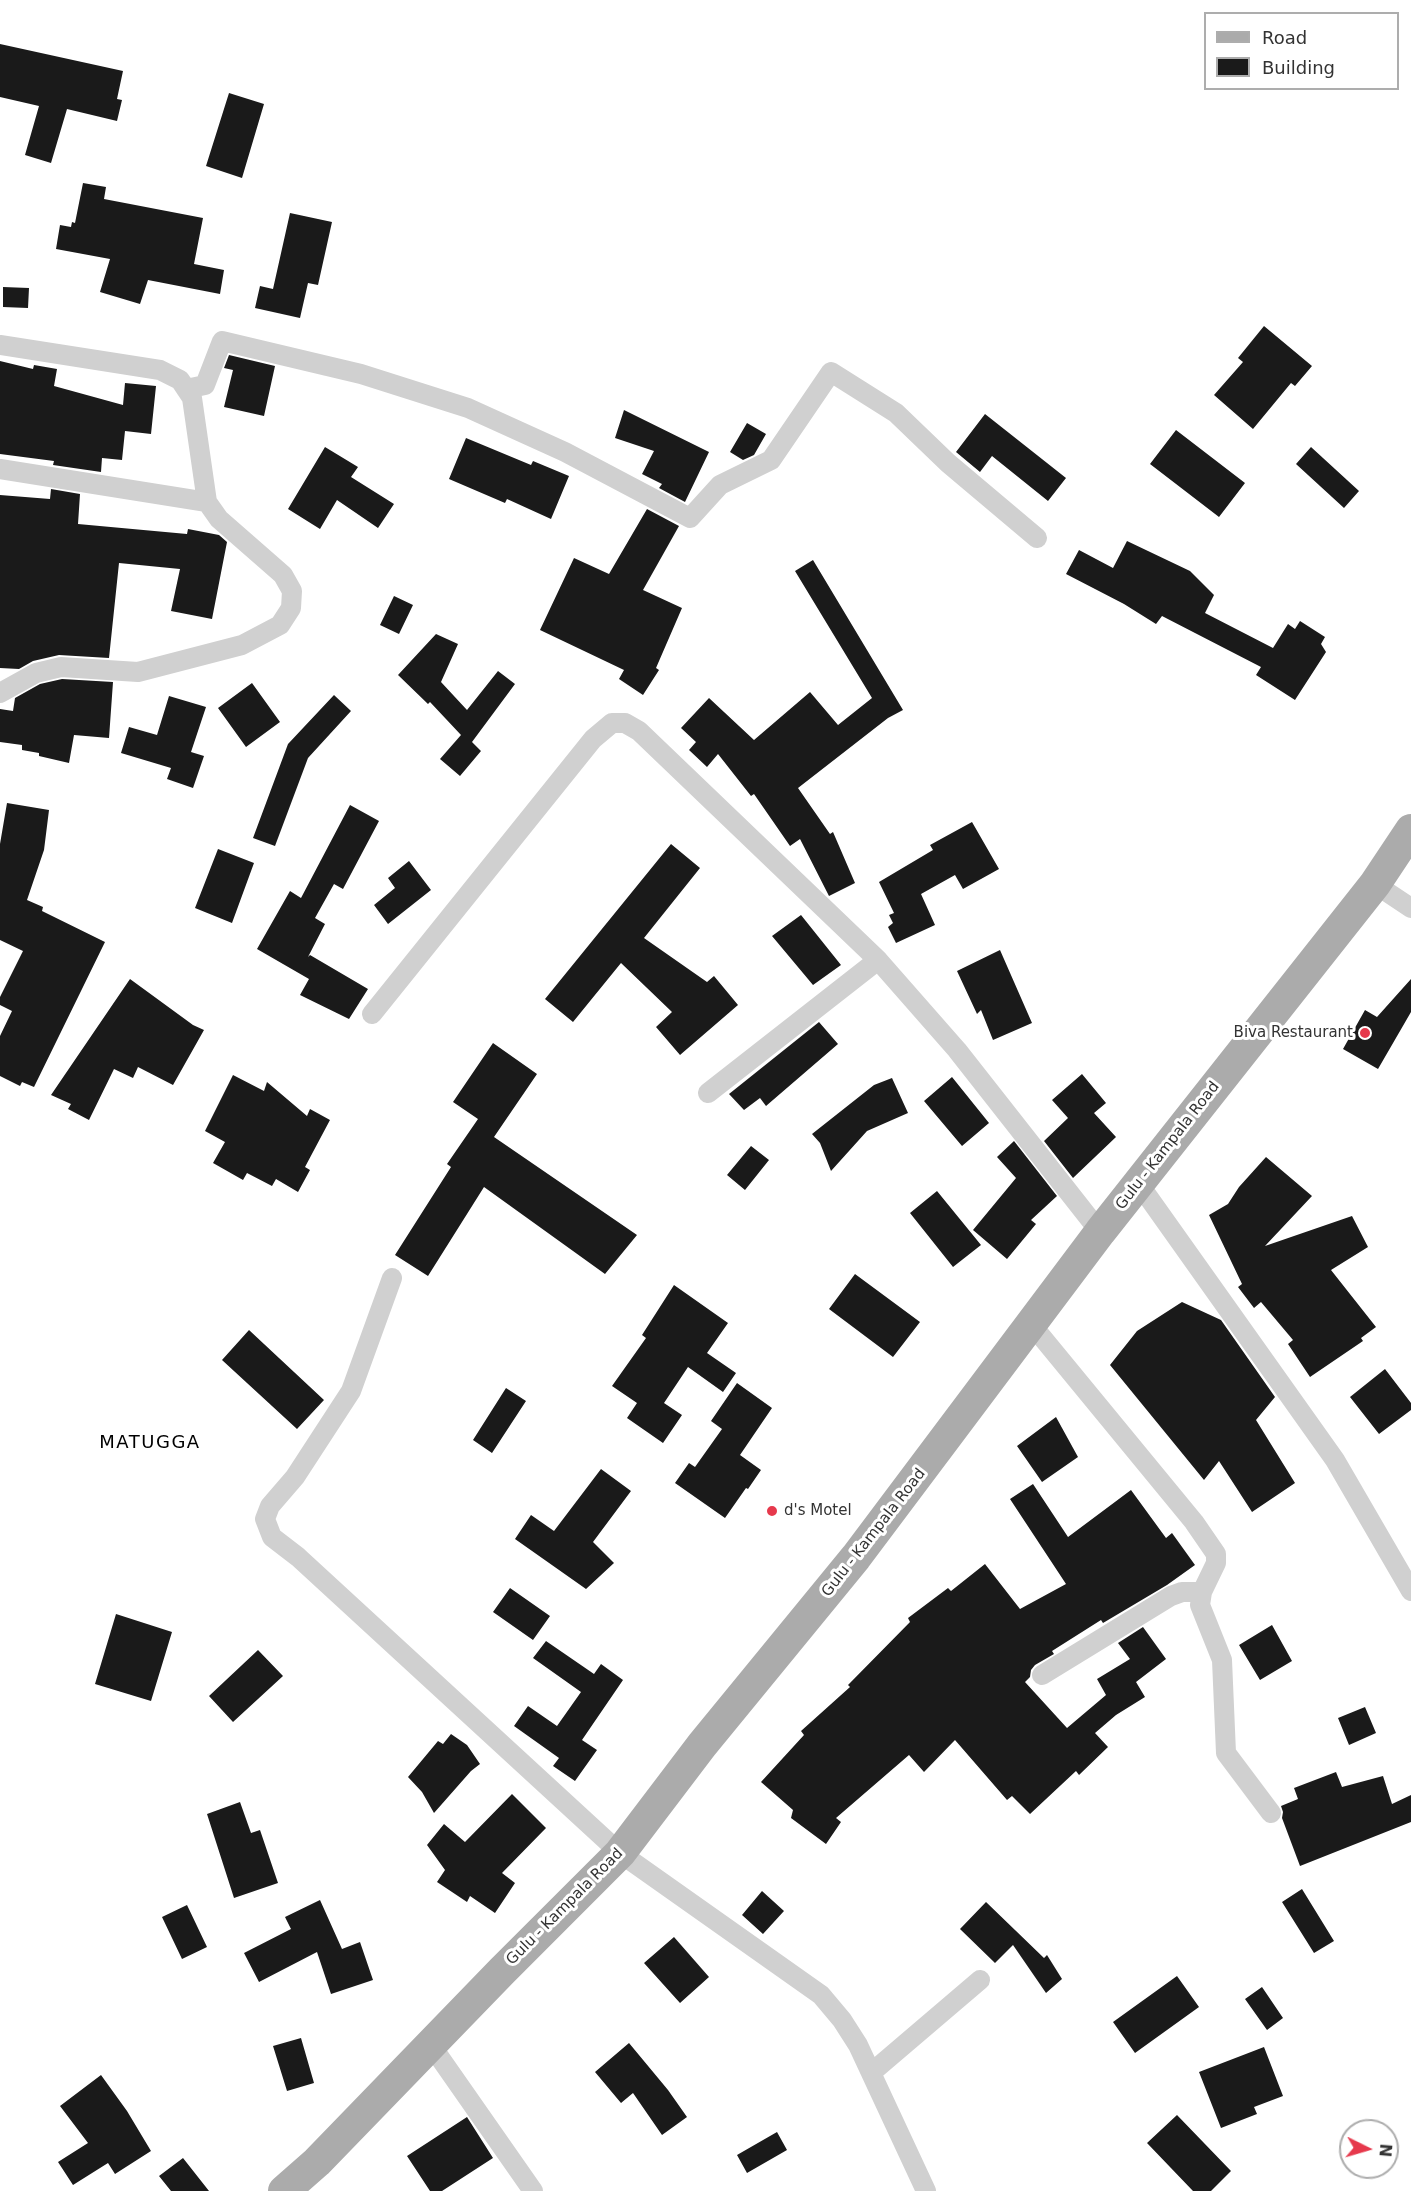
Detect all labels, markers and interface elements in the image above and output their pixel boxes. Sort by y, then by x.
legend [1204,12,1399,90]
text: Road [1262,27,1307,48]
text: Building [1262,57,1335,78]
place label: Biva Restaurant [1234,1024,1353,1042]
marker: Biva Restaurant [1358,1026,1372,1040]
street label: Gulu - Kampala Road [1112,1078,1224,1214]
district label: MATUGGA [99,1432,201,1454]
street label: Gulu - Kampala Road [818,1465,930,1601]
place label: d's Motel [784,1502,852,1520]
marker: d's Motel [765,1504,779,1518]
street label: Gulu - Kampala Road [503,1845,627,1969]
north arrow [1339,2119,1399,2179]
text: N [1375,2143,1395,2158]

